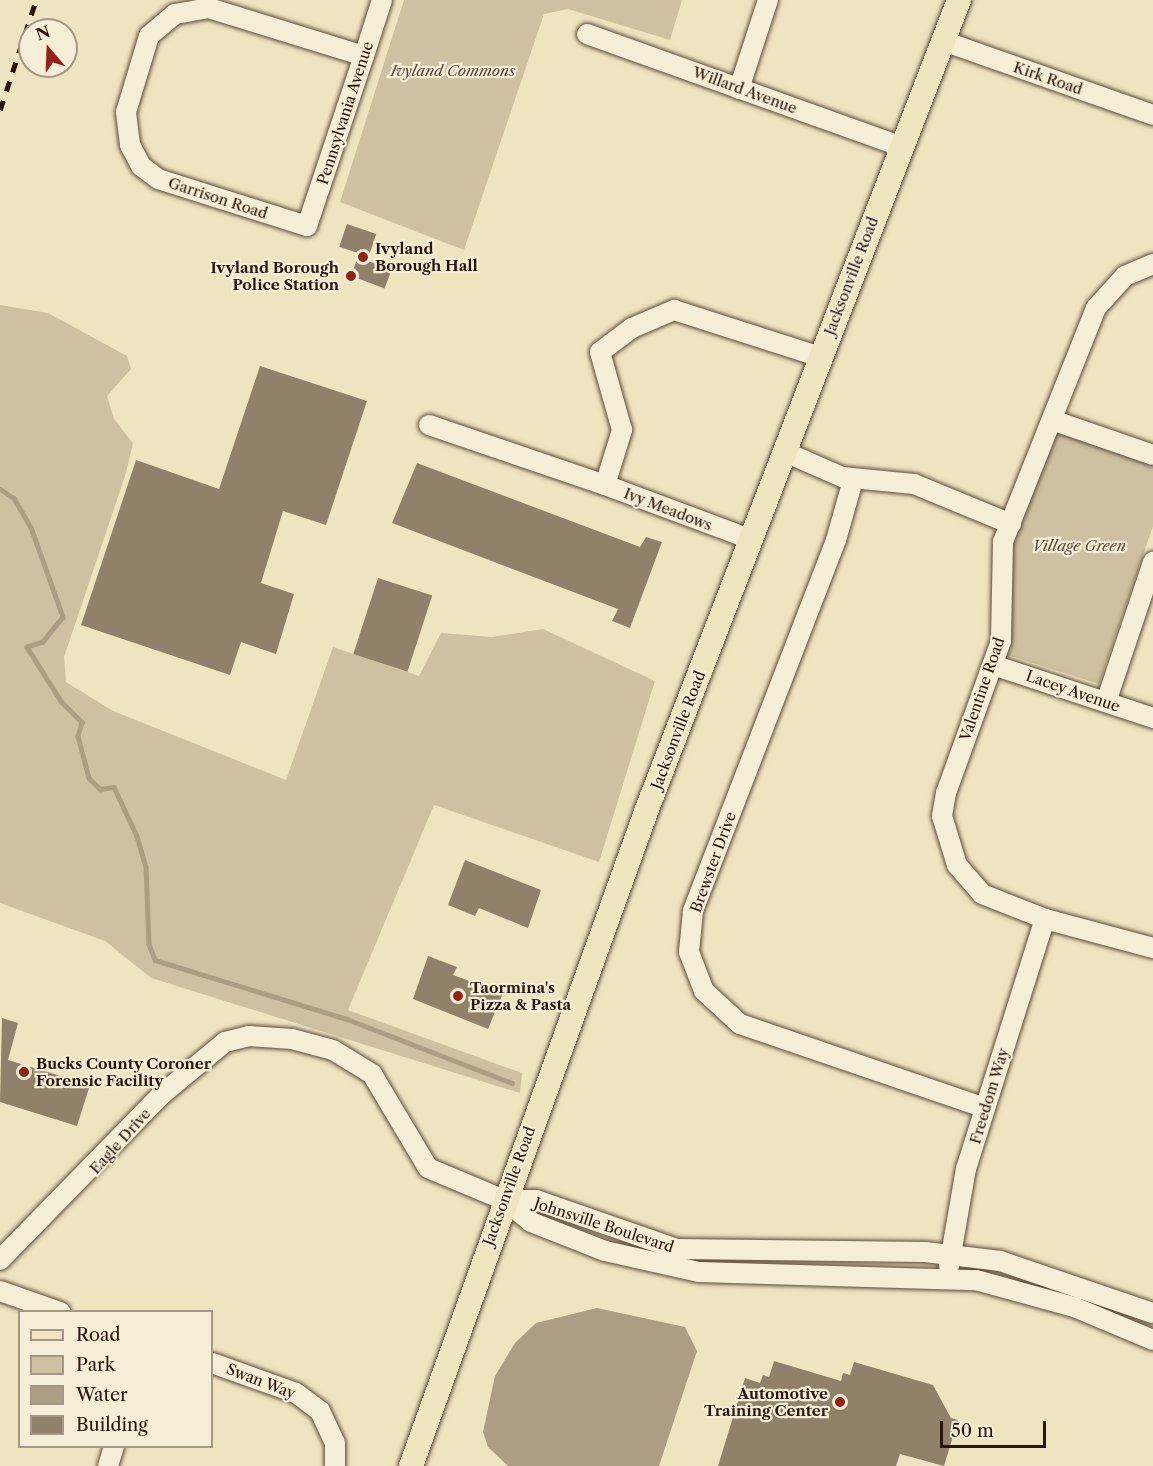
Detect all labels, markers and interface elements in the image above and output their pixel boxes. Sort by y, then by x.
north arrow [18,18,78,78]
text: N [33,21,53,45]
street label: Pennsylvania Avenue [313,39,377,187]
street label: Kirk Road [1011,58,1085,98]
park label: Ivyland Commons [390,62,516,80]
street label: Willard Avenue [690,63,800,117]
street label: Garrison Road [166,173,270,223]
street label: Jacksonville Road [820,214,882,338]
place label: Ivyland Borough Hall [375,239,478,274]
marker: Ivyland Borough Hall [356,250,370,264]
place label: Ivyland Borough Police Station [210,258,339,293]
marker: Ivyland Borough Police Station [344,269,358,283]
street label: Ivy Meadows [621,484,715,534]
park label: Village Green [1032,537,1126,555]
street label: Valentine Road [956,635,1008,743]
street label: Lacey Avenue [1023,666,1123,716]
street label: Jacksonville Road [647,668,709,792]
street label: Brewster Drive [686,809,740,915]
place label: Taormina's Pizza & Pasta [470,978,571,1013]
marker: Taormina's Pizza & Pasta [451,989,465,1003]
street label: Freedom Way [966,1046,1012,1146]
place label: Bucks County Coroner Forensic Facility [36,1054,212,1089]
marker: Bucks County Coroner Forensic Facility [17,1065,31,1079]
street label: Eagle Drive [86,1105,154,1177]
street label: Jacksonville Road [479,1124,539,1248]
street label: Johnsville Boulevard [532,1194,676,1256]
legend [18,1310,213,1448]
text: Road [76,1324,121,1346]
text: Park [76,1354,115,1376]
street label: Swan Way [224,1359,298,1403]
text: Water [76,1384,128,1406]
place label: Automotive Training Center [704,1384,828,1419]
marker: Automotive Training Center [833,1395,847,1409]
scale bar [943,1409,1050,1447]
text: Building [76,1414,148,1436]
text: 50 m [951,1420,994,1442]

